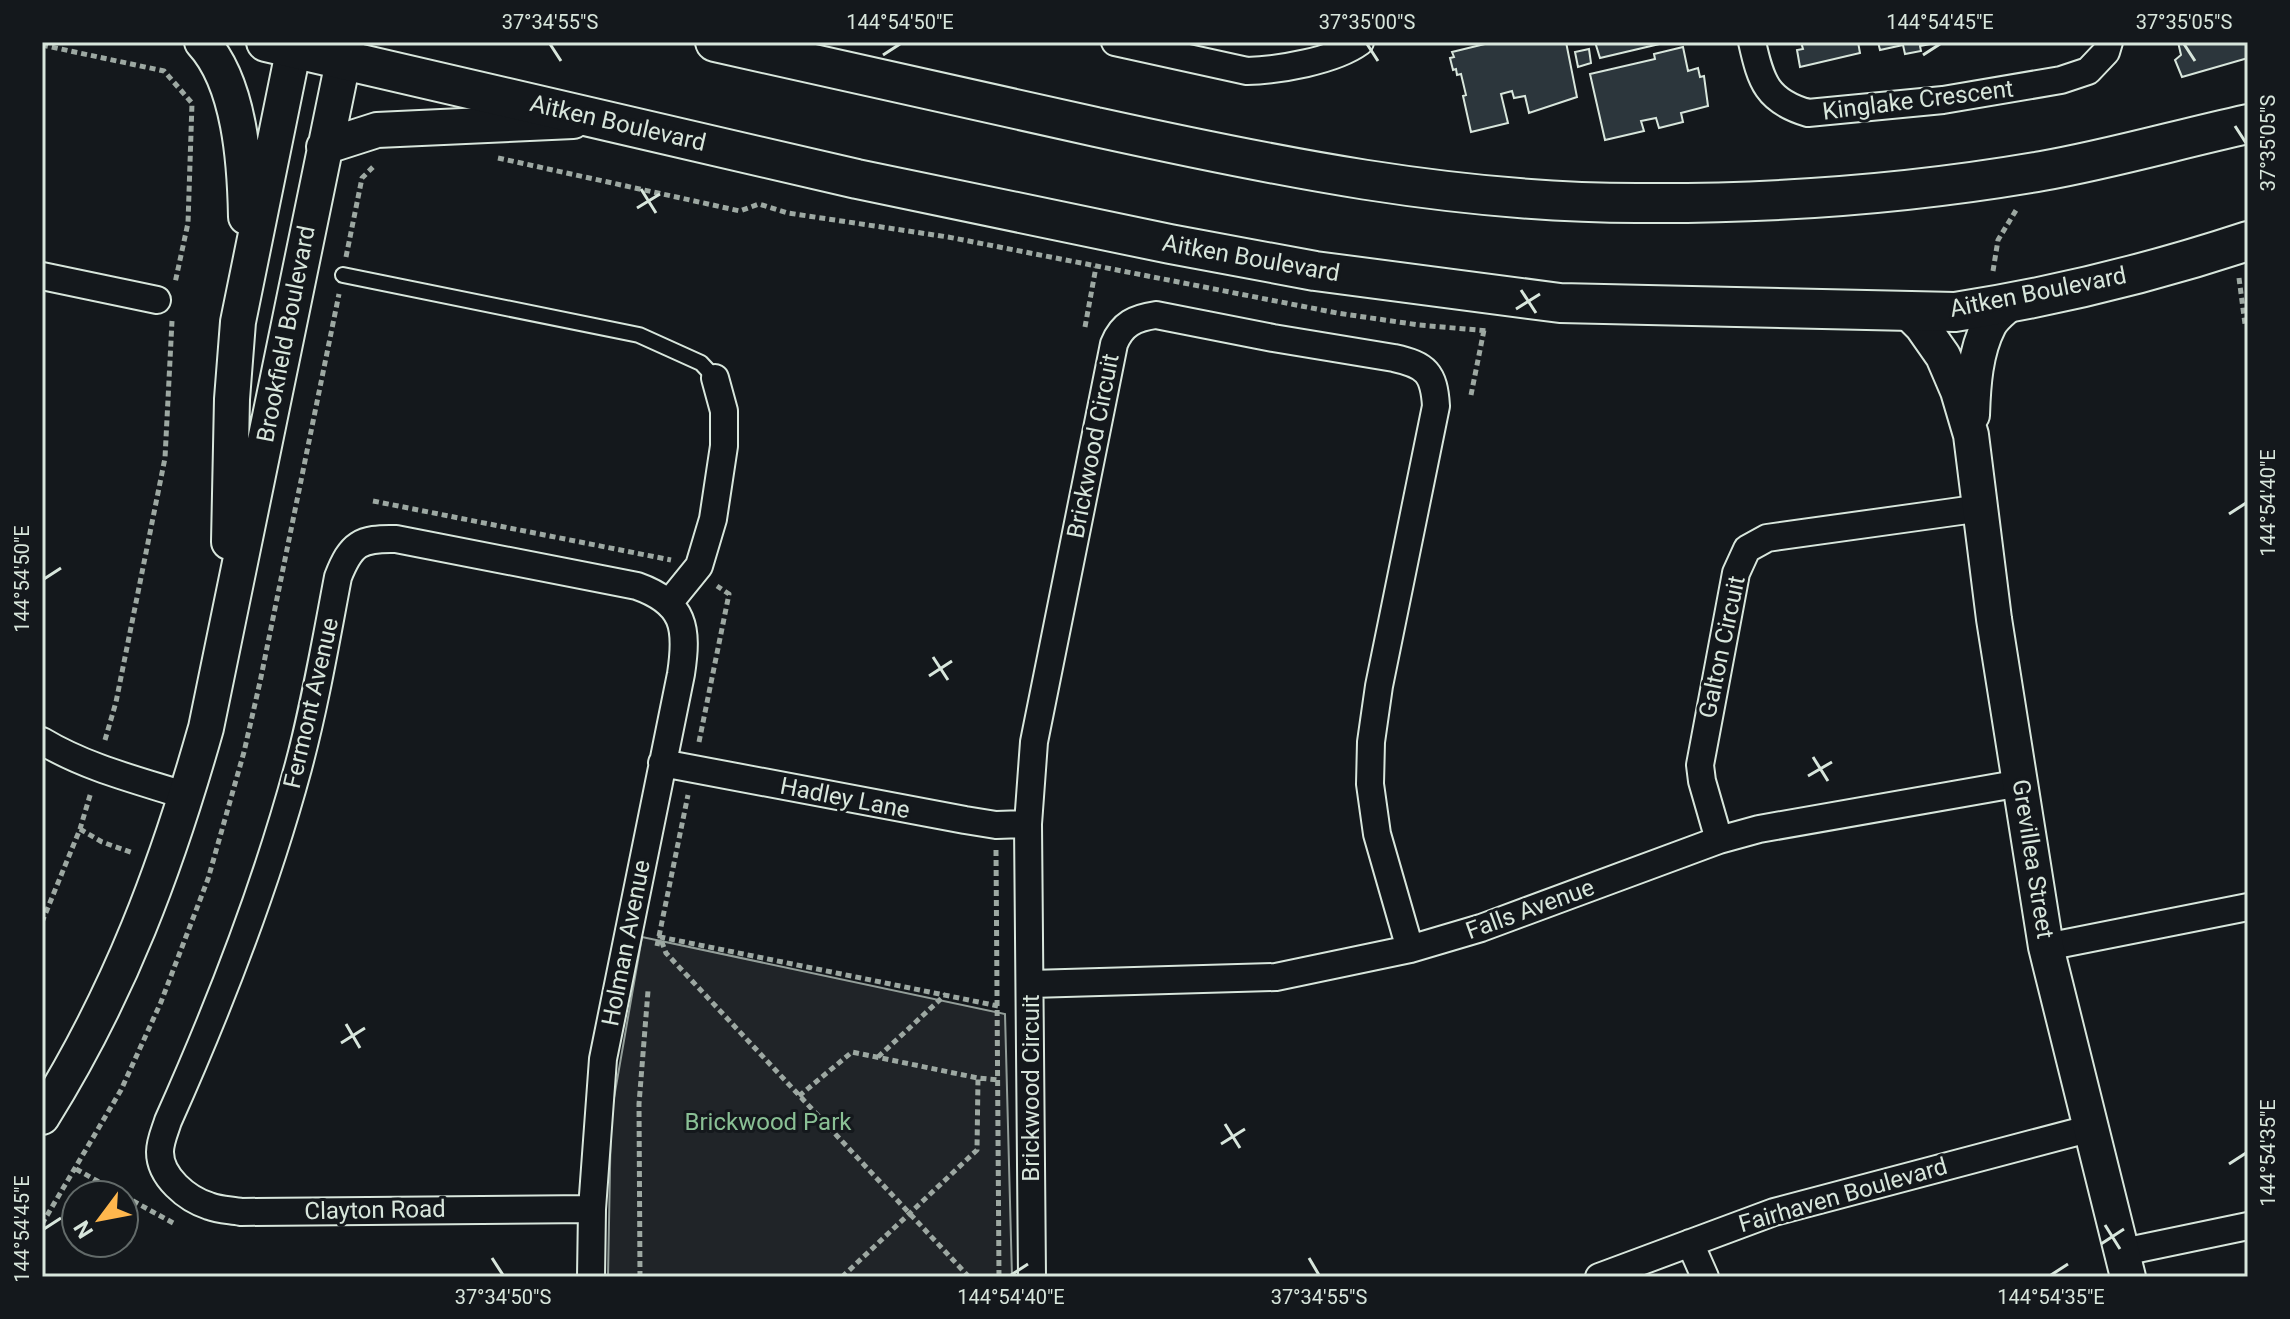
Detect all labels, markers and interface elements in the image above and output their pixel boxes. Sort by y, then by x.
text: 37°34'55"S [502,10,598,34]
text: 144°54'50"E [846,10,954,34]
text: 37°35'00"S [1319,10,1415,34]
text: 144°54'45"E [1886,10,1994,34]
text: 37°35'05"S [2136,10,2232,34]
street label: Kinglake Crescent [1821,74,2015,126]
street label: Aitken Boulevard [527,89,709,157]
text: 37°35'05"S [2256,95,2280,191]
street label: Brookfield Boulevard [251,223,321,445]
street label: Aitken Boulevard [1160,229,1342,287]
street label: Aitken Boulevard [1947,261,2129,323]
street label: Brickwood Circuit [1061,351,1125,541]
text: 144°54'40"E [2256,449,2280,557]
text: 144°54'50"E [10,525,34,633]
street label: Galton Circuit [1693,573,1751,721]
street label: Fermont Avenue [278,615,344,791]
street label: Hadley Lane [778,772,912,824]
street label: Grevillea Street [2007,777,2059,941]
street label: Holman Avenue [596,858,656,1028]
street label: Falls Avenue [1462,873,1598,945]
street label: Brickwood Circuit [1017,994,1045,1182]
text: 144°54'35"E [2256,1099,2280,1207]
park label: Brickwood Park [685,1108,852,1136]
street label: Fairhaven Boulevard [1736,1152,1950,1238]
text: 144°54'45"E [10,1175,34,1283]
north arrow [60,1179,140,1259]
street label: Clayton Road [304,1195,446,1225]
text: N [69,1216,98,1243]
text: 37°34'50"S [455,1285,551,1309]
text: 144°54'40"E [957,1285,1065,1309]
text: 37°34'55"S [1271,1285,1367,1309]
text: 144°54'35"E [1997,1285,2105,1309]

